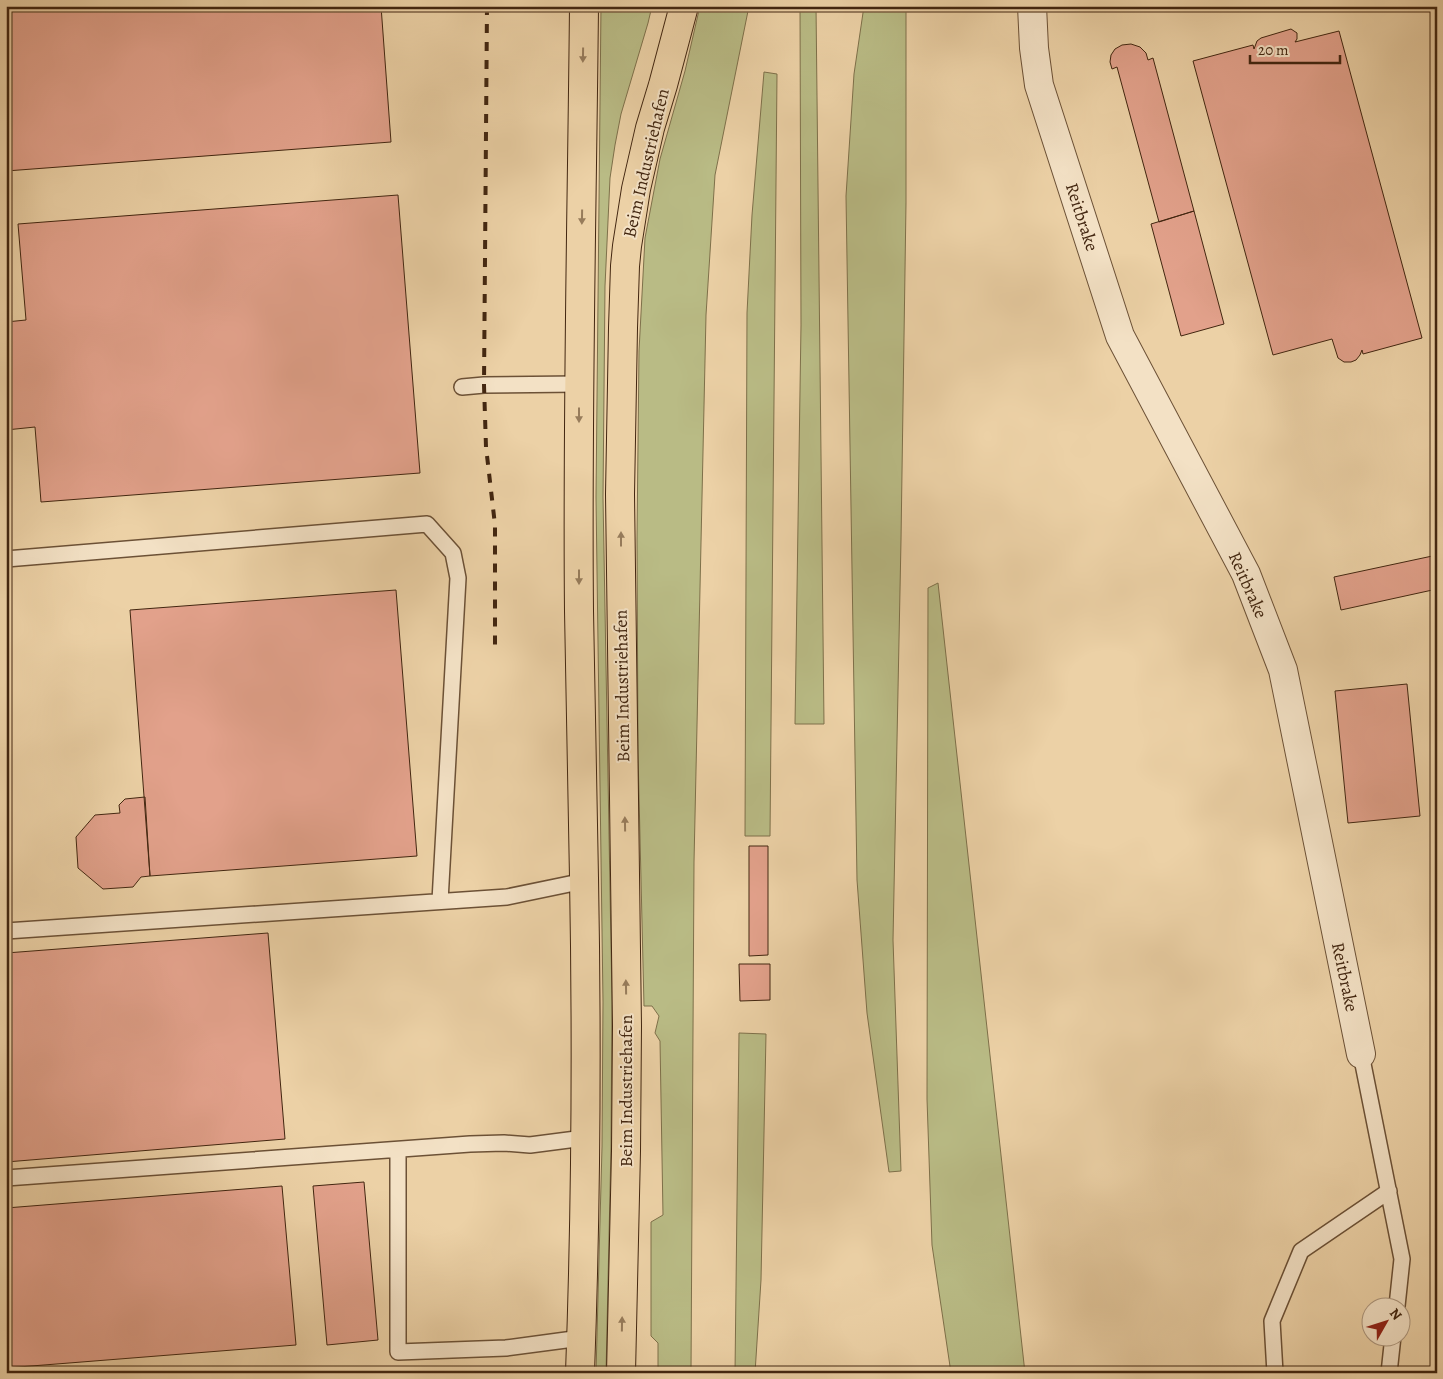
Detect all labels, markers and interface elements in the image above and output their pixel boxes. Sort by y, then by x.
scale bar [1250,32,1340,64]
text: 20 m [1258,40,1289,60]
one-way arrow [579,47,587,63]
street label: Beim Industriehafen [617,86,675,240]
street label: Reitbrake [1060,180,1104,254]
one-way arrow [578,210,586,226]
one-way arrow [575,407,583,423]
one-way arrow [617,531,625,547]
street label: Reitbrake [1223,548,1273,622]
one-way arrow [575,570,583,586]
street label: Beim Industriehafen [609,609,635,762]
one-way arrow [620,816,628,832]
street label: Reitbrake [1326,940,1364,1014]
one-way arrow [622,978,630,994]
street label: Beim Industriehafen [614,1015,638,1167]
north arrow [1360,1296,1410,1346]
text: N [1385,1304,1406,1324]
one-way arrow [619,1316,627,1332]

